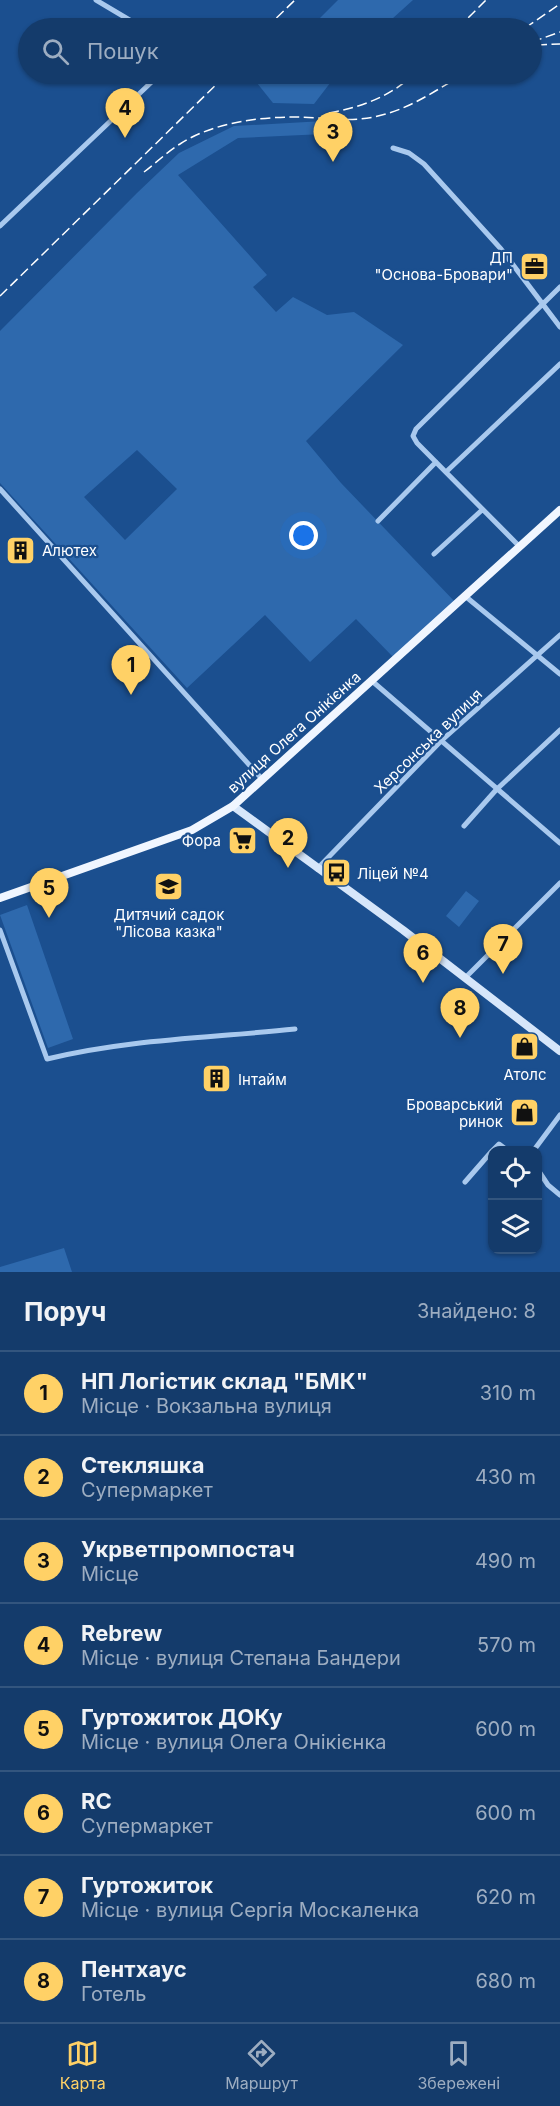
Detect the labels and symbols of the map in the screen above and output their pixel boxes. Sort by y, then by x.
pin: 4 [106,88,144,138]
pin: 3 [314,112,352,162]
place label: ДП "Основа-Бровари" [375,248,513,284]
office icon: ДП "Основа-Бровари" [518,250,550,282]
your location [289,521,318,550]
building icon: Алютех [5,534,37,566]
place label: Алютех [42,541,97,560]
pin: 1 [112,646,150,695]
street label: вулиця Олега Онікієнка [223,667,365,797]
street label: Херсонська вулиця [370,685,486,797]
pin: 2 [268,818,308,868]
supermarket icon: Фора [226,824,258,856]
place label: Фора [182,831,221,850]
bus stop icon: Ліцей №4 [320,857,352,889]
place label: Ліцей №4 [357,864,429,883]
pin: 5 [29,868,68,918]
school or university icon: Дитячий садок "Лісова казка" [153,871,185,903]
place label: Дитячий садок "Лісова казка" [114,905,224,941]
pin: 7 [484,924,522,974]
pin: 6 [404,934,442,983]
pin: 8 [440,988,480,1038]
shop icon: Атолс [509,1031,541,1063]
building icon: Інтайм [201,1063,233,1095]
place label: Атолс [504,1065,547,1084]
place label: Інтайм [238,1070,287,1089]
place label: Броварський ринок [406,1095,503,1131]
shop icon: Броварський ринок [508,1097,540,1129]

